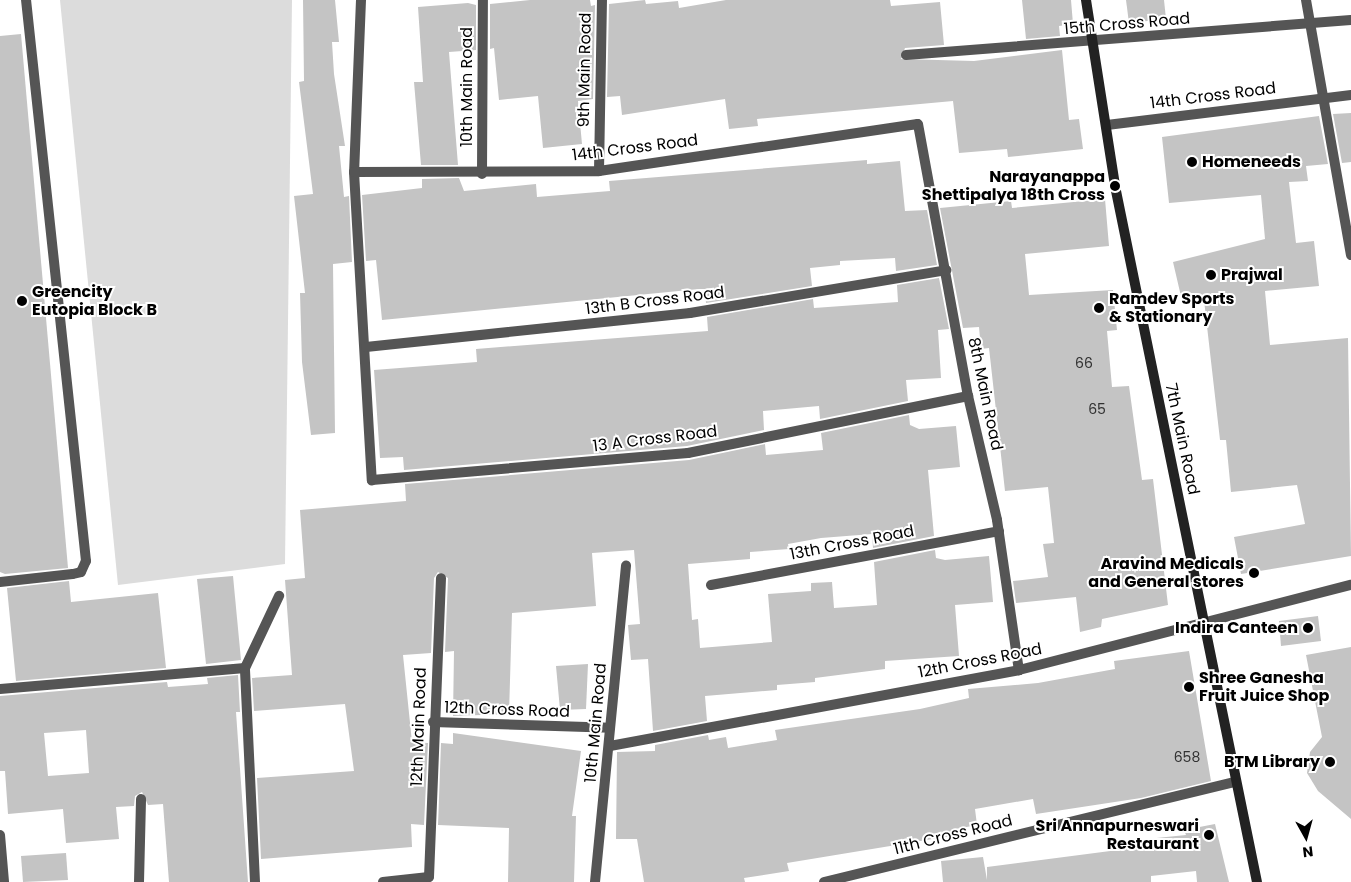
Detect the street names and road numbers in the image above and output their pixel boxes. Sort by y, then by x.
street label: 15th Cross Road [1063,9,1191,39]
street label: 9th Main Road [574,12,596,128]
street label: 10th Main Road [457,27,477,147]
street label: 14th Cross Road [1149,79,1277,113]
street label: 14th Cross Road [571,131,699,165]
street label: 13th B Cross Road [584,283,726,319]
street label: 8th Main Road [964,336,1006,452]
street label: 7th Main Road [1161,381,1203,497]
street label: 13 A Cross Road [592,422,718,456]
street label: 13th Cross Road [788,522,916,564]
street label: 12th Cross Road [916,640,1044,682]
street label: 10th Main Road [581,662,611,784]
street label: 12th Main Road [407,667,431,787]
street label: 12th Cross Road [444,698,570,722]
street label: 11th Cross Road [892,811,1014,859]

